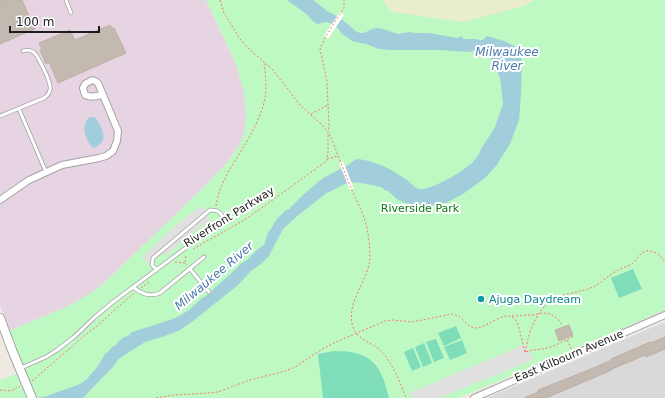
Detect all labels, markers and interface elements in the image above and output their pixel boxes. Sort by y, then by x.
scale bar [10,8,99,34]
text: 100 m [16,15,54,29]
water label: Milwaukee River [475,45,539,73]
street label: Riverfront Parkway [181,184,277,250]
park label: Riverside Park [381,202,460,215]
water label: Milwaukee River [172,238,257,313]
place label: Ajuga Daydream [489,293,581,306]
marker: Ajuga Daydream [476,294,486,304]
street label: East Kilbourn Avenue [513,327,626,385]

